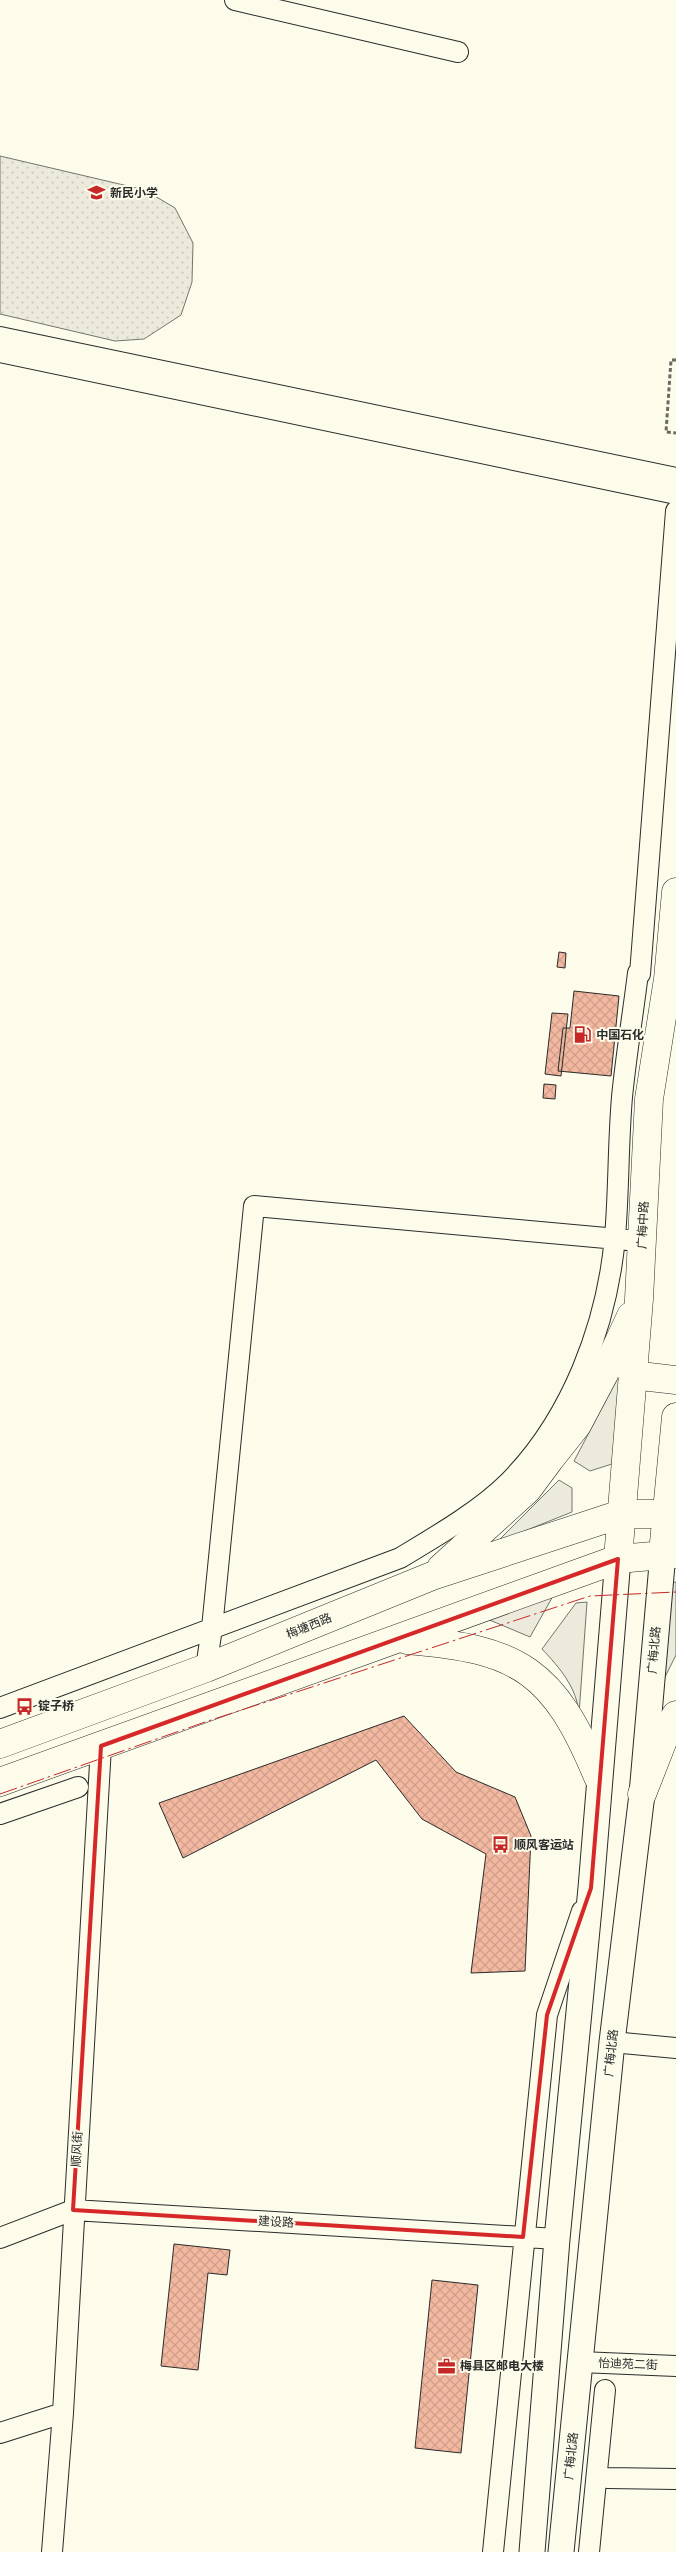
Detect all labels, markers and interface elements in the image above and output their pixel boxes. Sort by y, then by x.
school or university icon: 新民小学 [86,183,106,203]
place label: 新民小学 [110,185,158,200]
fuel station icon: 中国石化 [572,1025,592,1045]
place label: 中国石化 [596,1027,644,1042]
street label: 广梅中路 [634,1201,651,1249]
street label: 梅塘西路 [284,1610,334,1641]
street label: 广梅北路 [644,1625,663,1675]
bus stop icon: 锭子桥 [14,1696,34,1716]
place label: 锭子桥 [38,1698,74,1713]
bus stop icon: 顺风客运站 [490,1835,510,1855]
place label: 顺风客运站 [514,1837,574,1852]
street label: 广梅北路 [601,2028,620,2078]
street label: 顺风街 [68,2131,85,2167]
street label: 建设路 [258,2213,294,2230]
street label: 怡迪苑二街 [598,2355,658,2372]
office icon: 梅县区邮电大楼 [436,2356,456,2376]
place label: 梅县区邮电大楼 [460,2358,544,2373]
street label: 广梅北路 [561,2431,580,2481]

